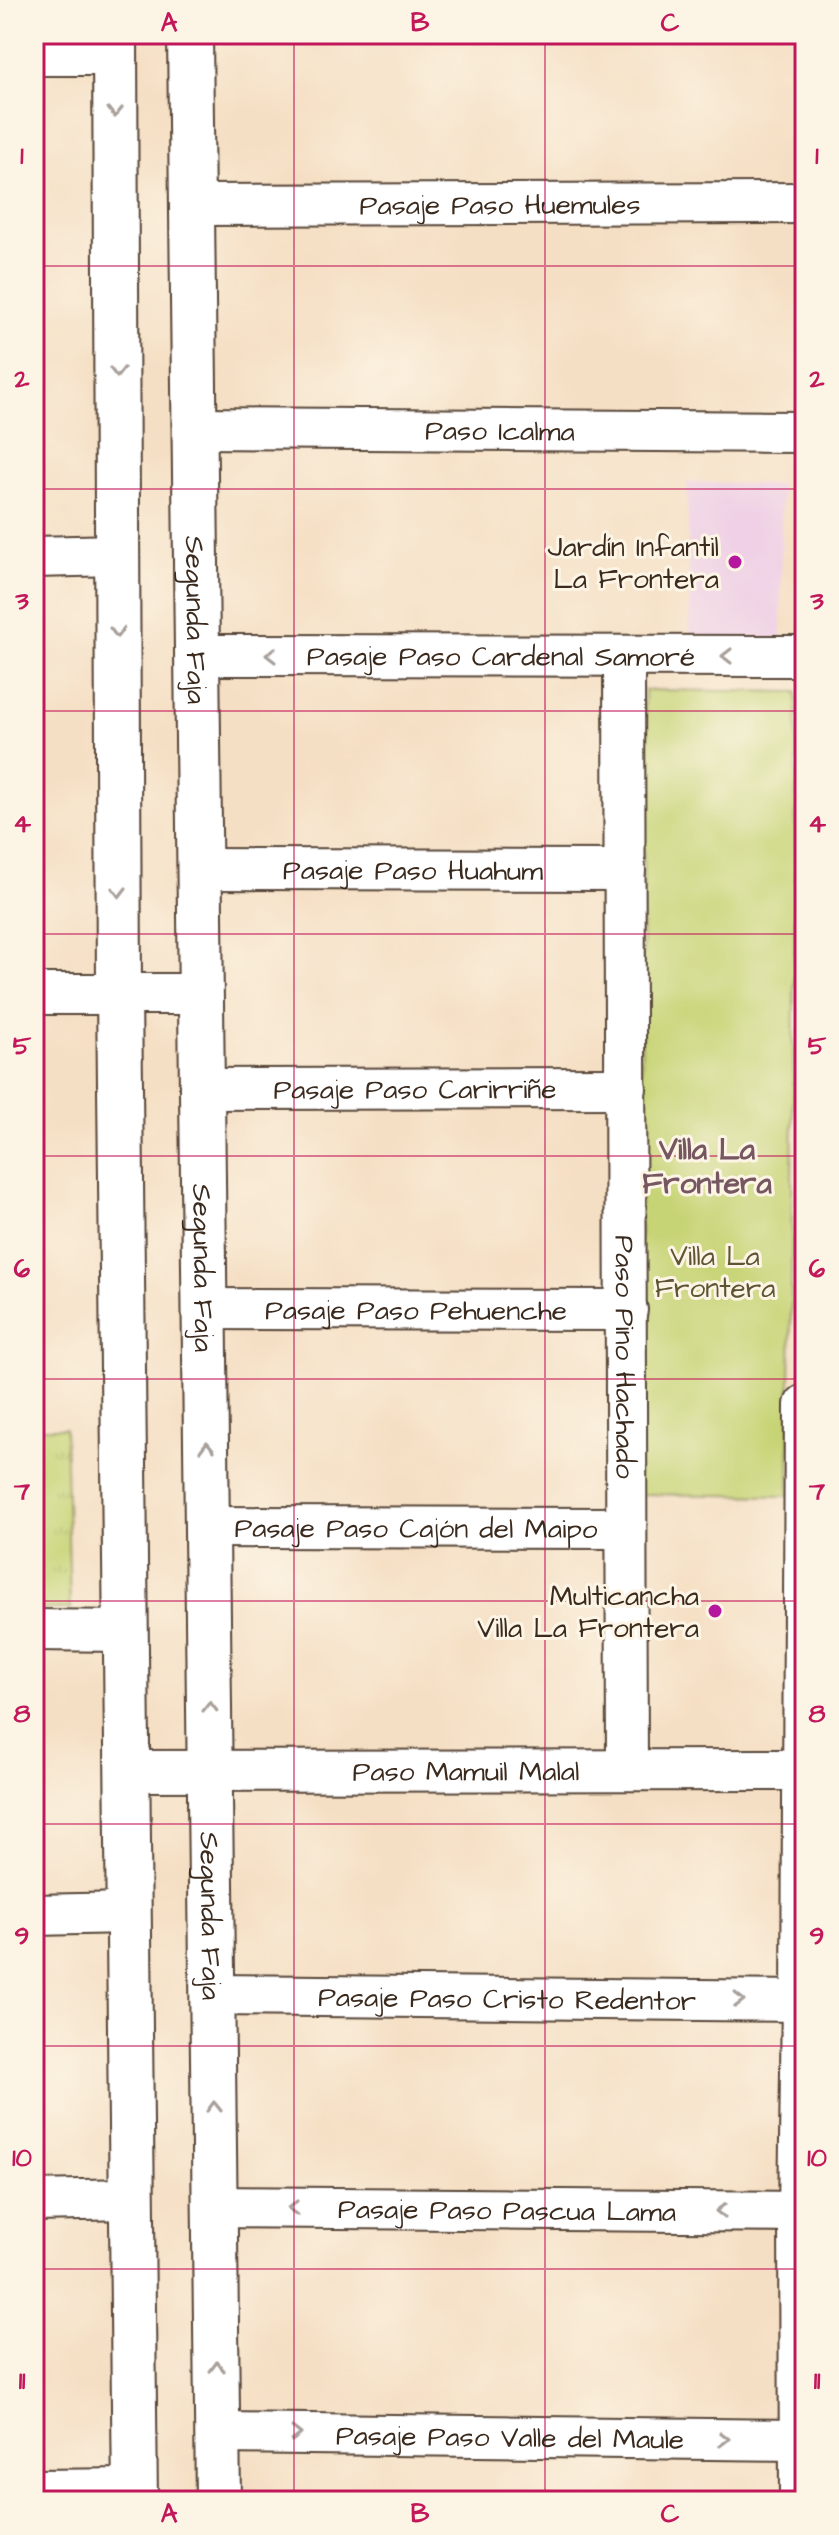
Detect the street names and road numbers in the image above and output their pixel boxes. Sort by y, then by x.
street label: Pasaje Paso Huemules [359,186,641,225]
street label: Paso Icalma [425,412,575,451]
street label: Segunda Faja [174,536,216,704]
street label: Pasaje Paso Cardenal Samoré [307,637,695,677]
street label: Pasaje Paso Huahum [283,851,543,891]
street label: Pasaje Paso Carirriñe [273,1070,557,1110]
street label: Segunda Faja [181,1183,223,1352]
street label: Paso Pino Hachado [605,1235,644,1479]
street label: Pasaje Paso Pehuenche [265,1291,567,1331]
street label: Pasaje Paso Cajón del Maipo [234,1509,598,1549]
street label: Paso Mamuil Malal [353,1752,579,1792]
street label: Segunda Faja [189,1831,230,2000]
street label: Pasaje Paso Cristo Redentor [318,1978,696,2021]
street label: Pasaje Paso Pascua Lama [338,2190,676,2232]
street label: Pasaje Paso Valle del Maule [336,2416,684,2460]

